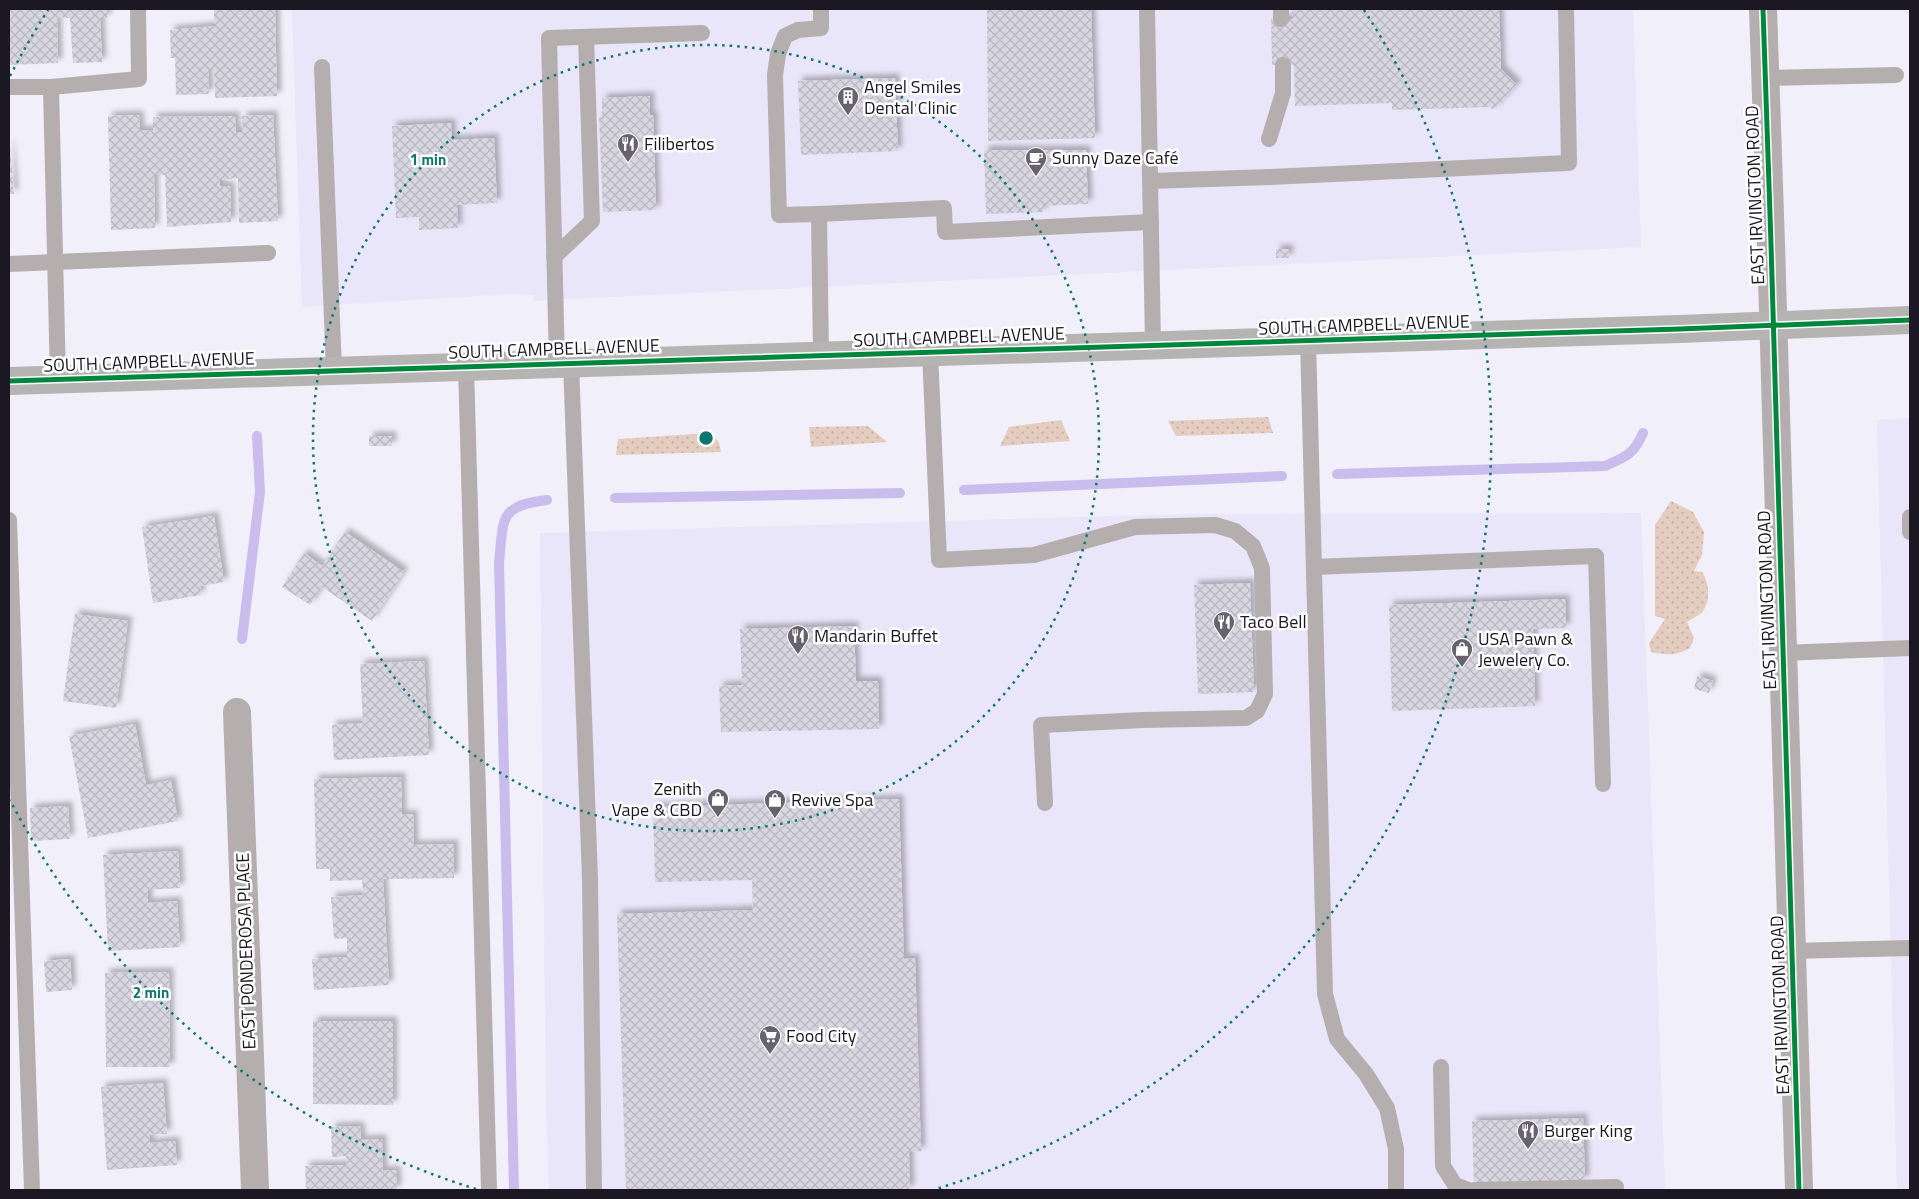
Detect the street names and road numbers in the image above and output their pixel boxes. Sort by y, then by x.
street label: EAST IRVINGTON ROAD [1738,105,1771,285]
street label: SOUTH CAMPBELL AVENUE [1258,307,1470,342]
street label: SOUTH CAMPBELL AVENUE [853,319,1065,354]
street label: SOUTH CAMPBELL AVENUE [448,331,660,366]
street label: SOUTH CAMPBELL AVENUE [43,344,255,379]
street label: EAST IRVINGTON ROAD [1750,510,1783,690]
street label: EAST PONDEROSA PLACE [229,852,262,1050]
street label: EAST IRVINGTON ROAD [1763,915,1796,1095]

